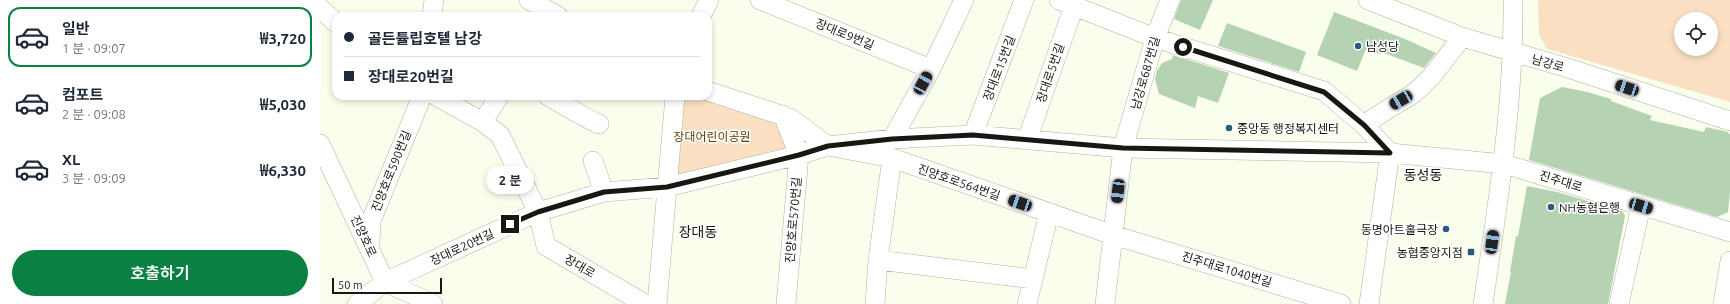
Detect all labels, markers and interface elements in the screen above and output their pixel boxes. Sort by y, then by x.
map controls [1674,12,1718,56]
button: locate [1674,12,1718,56]
street label: 장대로9번길 [814,16,876,52]
icon: car [14,19,50,55]
text: 일반 [62,20,90,37]
text: ₩3,720 [260,30,306,47]
text: 골든튤립호텔 남강 [368,30,482,47]
street label: 장대로15번길 [981,34,1017,102]
street label: 남강로687번길 [1128,35,1162,111]
route start [1174,38,1192,56]
place label: 남성당 [1366,40,1399,53]
text: 1 분 · 09:07 [62,41,126,55]
marker: 남성당 [1353,41,1363,51]
street label: 장대로5번길 [1034,42,1066,104]
street label: 남강로 [1530,52,1566,74]
text: 장대로20번길 [368,68,454,85]
car [912,70,934,96]
car [1614,79,1640,97]
icon: car [14,85,50,121]
text: 컴포트 [62,86,103,103]
car [1388,89,1414,111]
text: ₩5,030 [260,96,306,113]
text: 2 분 · 09:08 [62,107,126,121]
place label: 중앙동 행정복지센터 [1237,122,1339,135]
marker: 중앙동 행정복지센터 [1224,123,1234,133]
street label: 진양호로590번길 [369,128,413,214]
park label: 장대어린이공원 [673,130,751,143]
icon: car [14,151,50,187]
text: XL [62,151,80,168]
text: ₩6,330 [260,162,306,179]
street label: 진양호로564번길 [916,162,1002,202]
callout: 2 분 [486,166,534,194]
district label: 동성동 [1404,167,1442,183]
street label: 진주대로 [1538,168,1584,194]
text: 3 분 · 09:09 [62,171,126,185]
text: 2 분 [499,173,521,187]
street label: 진양호로570번길 [783,176,803,264]
car [1111,178,1125,204]
car [1007,193,1033,213]
car [1628,197,1654,215]
place label: NH농협은행 [1559,201,1620,214]
marker: NH농협은행 [1546,202,1556,212]
street label: 진양호로 [349,213,379,259]
route end [501,215,519,233]
place label: 동명아트홀극장 [1361,223,1438,236]
district label: 장대동 [679,224,717,240]
marker: 동명아트홀극장 [1441,224,1451,234]
street label: 장대로20번길 [428,227,496,267]
car [1484,229,1500,255]
place label: 농협중앙지점 [1397,246,1463,259]
marker: 농협중앙지점 [1466,247,1476,257]
street label: 진주대로1040번길 [1180,249,1274,289]
button: 호출하기 [12,250,308,296]
street label: 장대로 [562,252,598,280]
scale bar [332,276,442,295]
text: 50 m [338,279,362,291]

